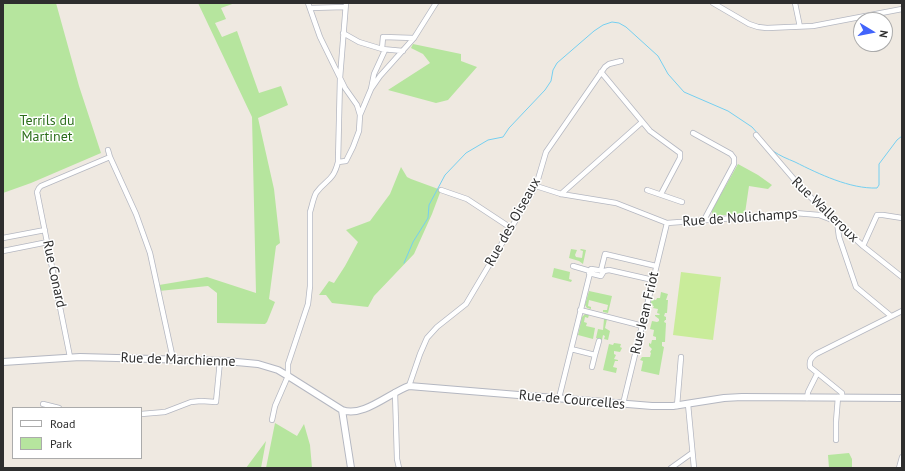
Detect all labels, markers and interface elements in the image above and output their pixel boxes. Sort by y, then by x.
north arrow [853,12,893,52]
text: N [876,29,891,39]
park label: Terrils du Martinet [19,113,75,146]
street label: Rue Walleroux [788,174,862,246]
street label: Rue des Oiseaux [482,175,544,269]
street label: Rue de Nolichamps [682,206,798,230]
street label: Rue Conard [39,239,69,309]
street label: Rue Jean Friot [627,270,663,356]
street label: Rue de Marchienne [120,350,236,370]
street label: Rue de Courcelles [518,387,626,413]
legend [12,407,142,459]
text: Road [50,416,75,431]
text: Park [50,436,72,451]

